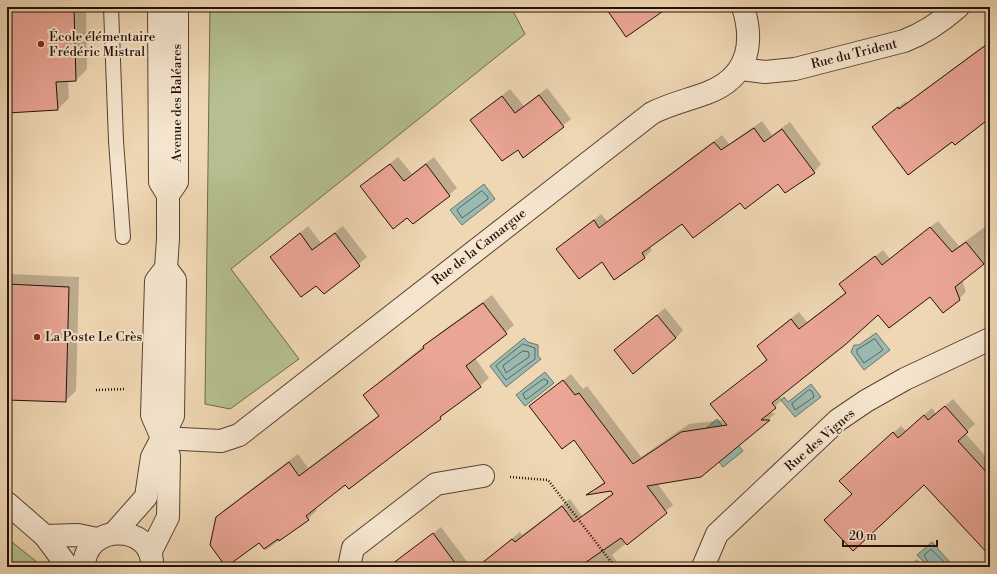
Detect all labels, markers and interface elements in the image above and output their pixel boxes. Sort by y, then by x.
place label: École élémentaire Frédéric Mistral [49,28,156,60]
street label: Rue du Trident [809,35,899,72]
marker: École élémentaire Frédéric Mistral [36,39,46,49]
street label: Avenue des Baléares [169,44,185,163]
street label: Rue de la Camargue [429,205,530,289]
place label: La Poste Le Crès [45,329,143,345]
marker: La Poste Le Crès [32,332,42,342]
street label: Rue des Vignes [782,405,859,475]
scale bar [843,522,937,548]
text: 20 m [849,529,877,544]

